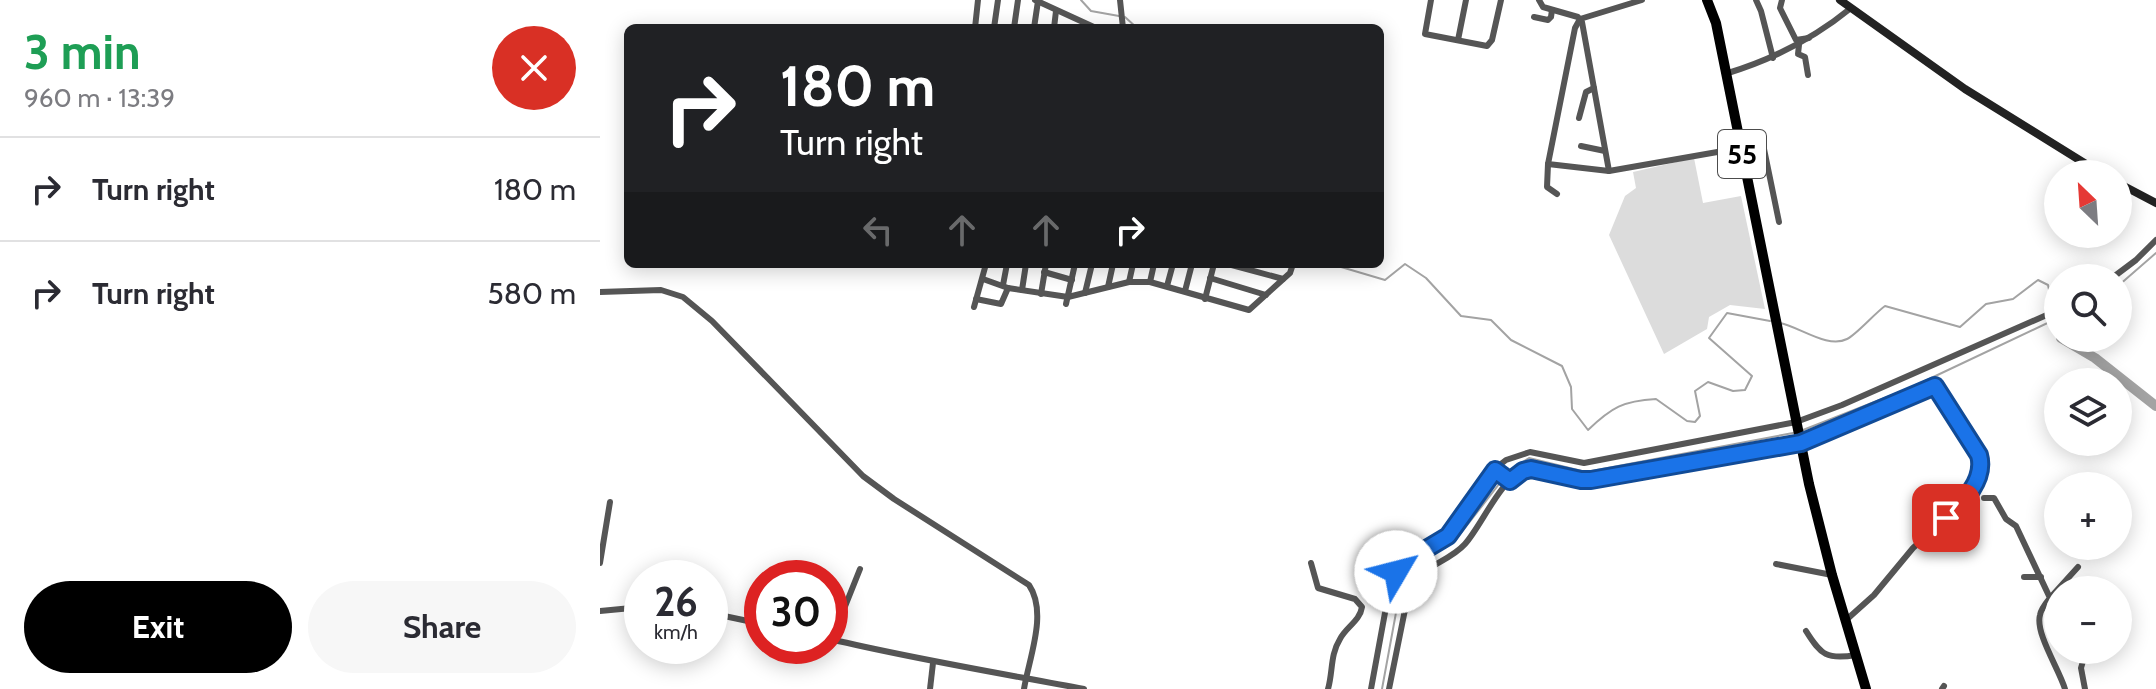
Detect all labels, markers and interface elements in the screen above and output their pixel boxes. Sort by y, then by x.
text: 3 min [24,23,140,81]
button: close [492,26,576,110]
text: 180 m [780,52,935,120]
icon: right [648,56,752,160]
text: 960 m · 13:39 [24,82,175,114]
text: Turn right [780,120,923,164]
road number: 55 [1718,130,1766,178]
north arrow [2044,160,2132,248]
map controls [2044,160,2132,664]
icon: right [24,167,68,211]
text: Turn right [92,171,215,208]
text: 180 m [494,171,576,208]
icon: left [856,208,900,252]
icon: ahead [940,208,984,252]
icon: ahead [1024,208,1068,252]
icon: right [1108,208,1152,252]
button: search [2044,264,2132,352]
icon: right [24,271,68,315]
text: Turn right [92,275,215,312]
text: 580 m [488,275,576,312]
button: layers [2044,368,2132,456]
button: + [2044,472,2132,560]
pin [1912,484,1980,552]
icon: arrive [1924,496,1968,540]
position arrow [1354,530,1438,614]
speed limit sign: 30 [744,560,848,664]
button: − [2044,576,2132,664]
text: 26 [654,577,698,626]
button: Exit [24,581,292,673]
button: Share [308,581,576,673]
text: km/h [654,620,698,644]

